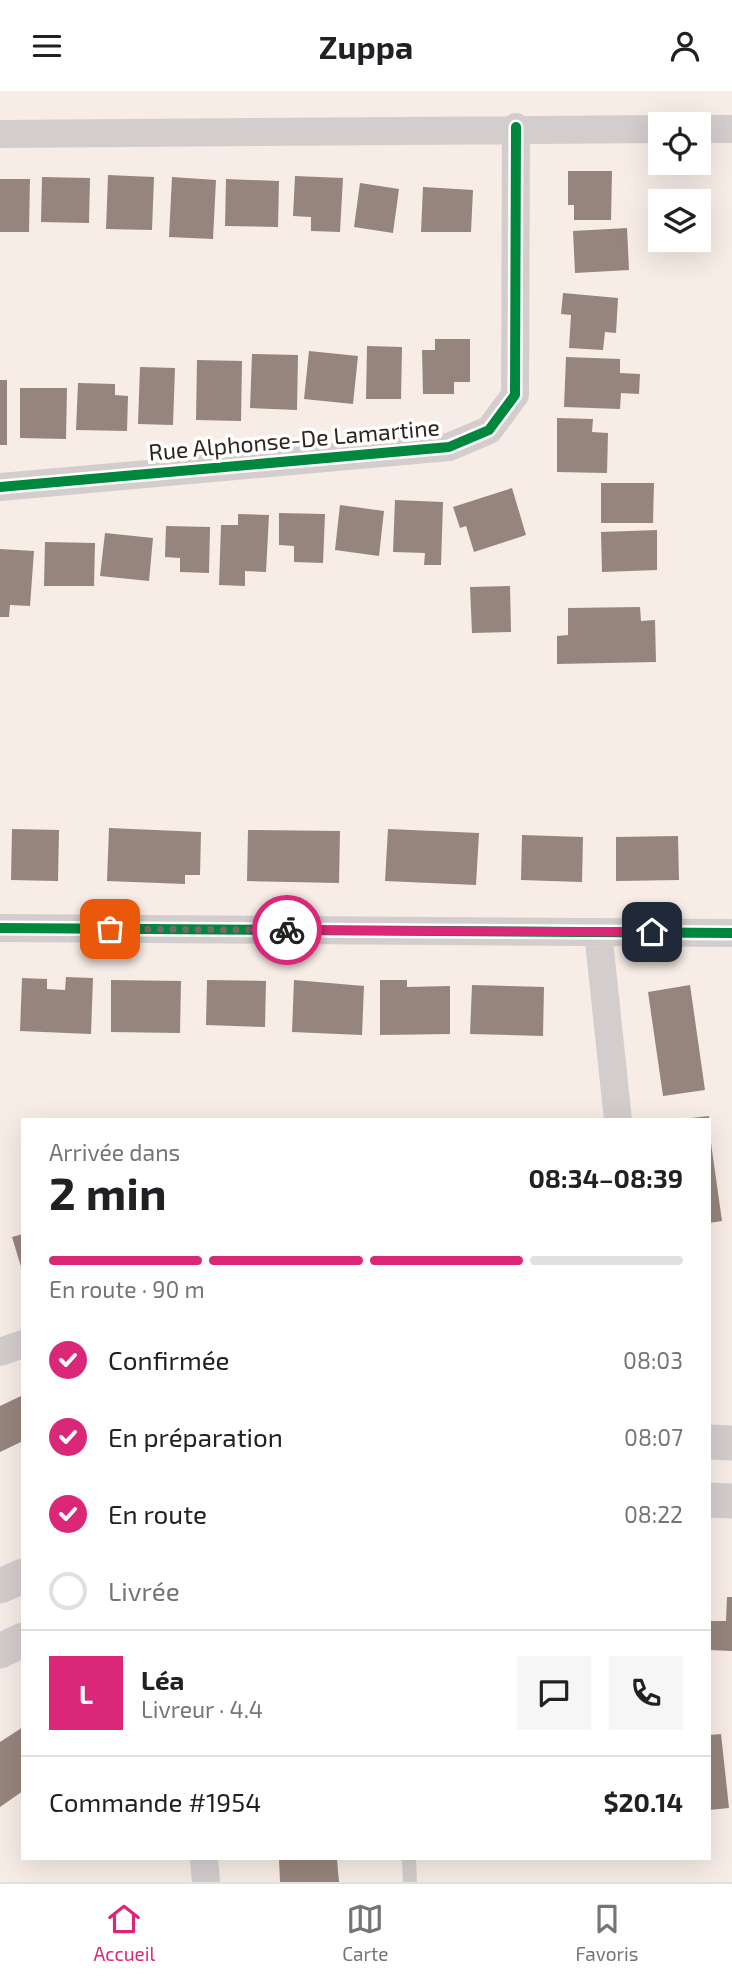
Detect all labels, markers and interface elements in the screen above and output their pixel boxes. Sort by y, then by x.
icon: menu [28,27,66,65]
text: Zuppa [319,27,413,65]
icon: person [666,27,704,65]
map controls [648,112,711,252]
button: locate [648,112,711,175]
button: layers [648,189,711,252]
street label: Rue Alphonse-De Lamartine [147,412,441,466]
courier [252,895,322,965]
pin [80,899,140,959]
pin [622,902,682,962]
icon: bag [91,910,129,948]
icon: bike [268,911,306,949]
icon: home [633,913,671,951]
text: Arrivée dans [49,1138,180,1166]
text: 08:34–08:39 [528,1162,683,1193]
text: 2 min [49,1164,167,1219]
text: En route · 90 m [49,1275,205,1303]
icon: check [49,1341,87,1379]
text: Confirmée [108,1344,230,1375]
text: 08:03 [623,1346,683,1374]
icon: check [49,1418,87,1456]
text: En préparation [108,1421,283,1452]
text: 08:07 [624,1423,683,1451]
icon: check [49,1495,87,1533]
text: En route [108,1498,207,1529]
text: 08:22 [624,1500,683,1528]
text: Livrée [108,1575,180,1606]
button: chat [517,1656,591,1730]
button: phone [609,1656,683,1730]
text: Léa [141,1664,184,1695]
text: L [79,1678,93,1709]
text: Livreur · 4.4 [141,1695,263,1723]
text: Commande #1954 [49,1786,261,1817]
text: $20.14 [603,1786,683,1817]
tab: Accueil [94,1900,155,1965]
tab: Carte [342,1900,388,1965]
tab: Favoris [576,1900,638,1965]

